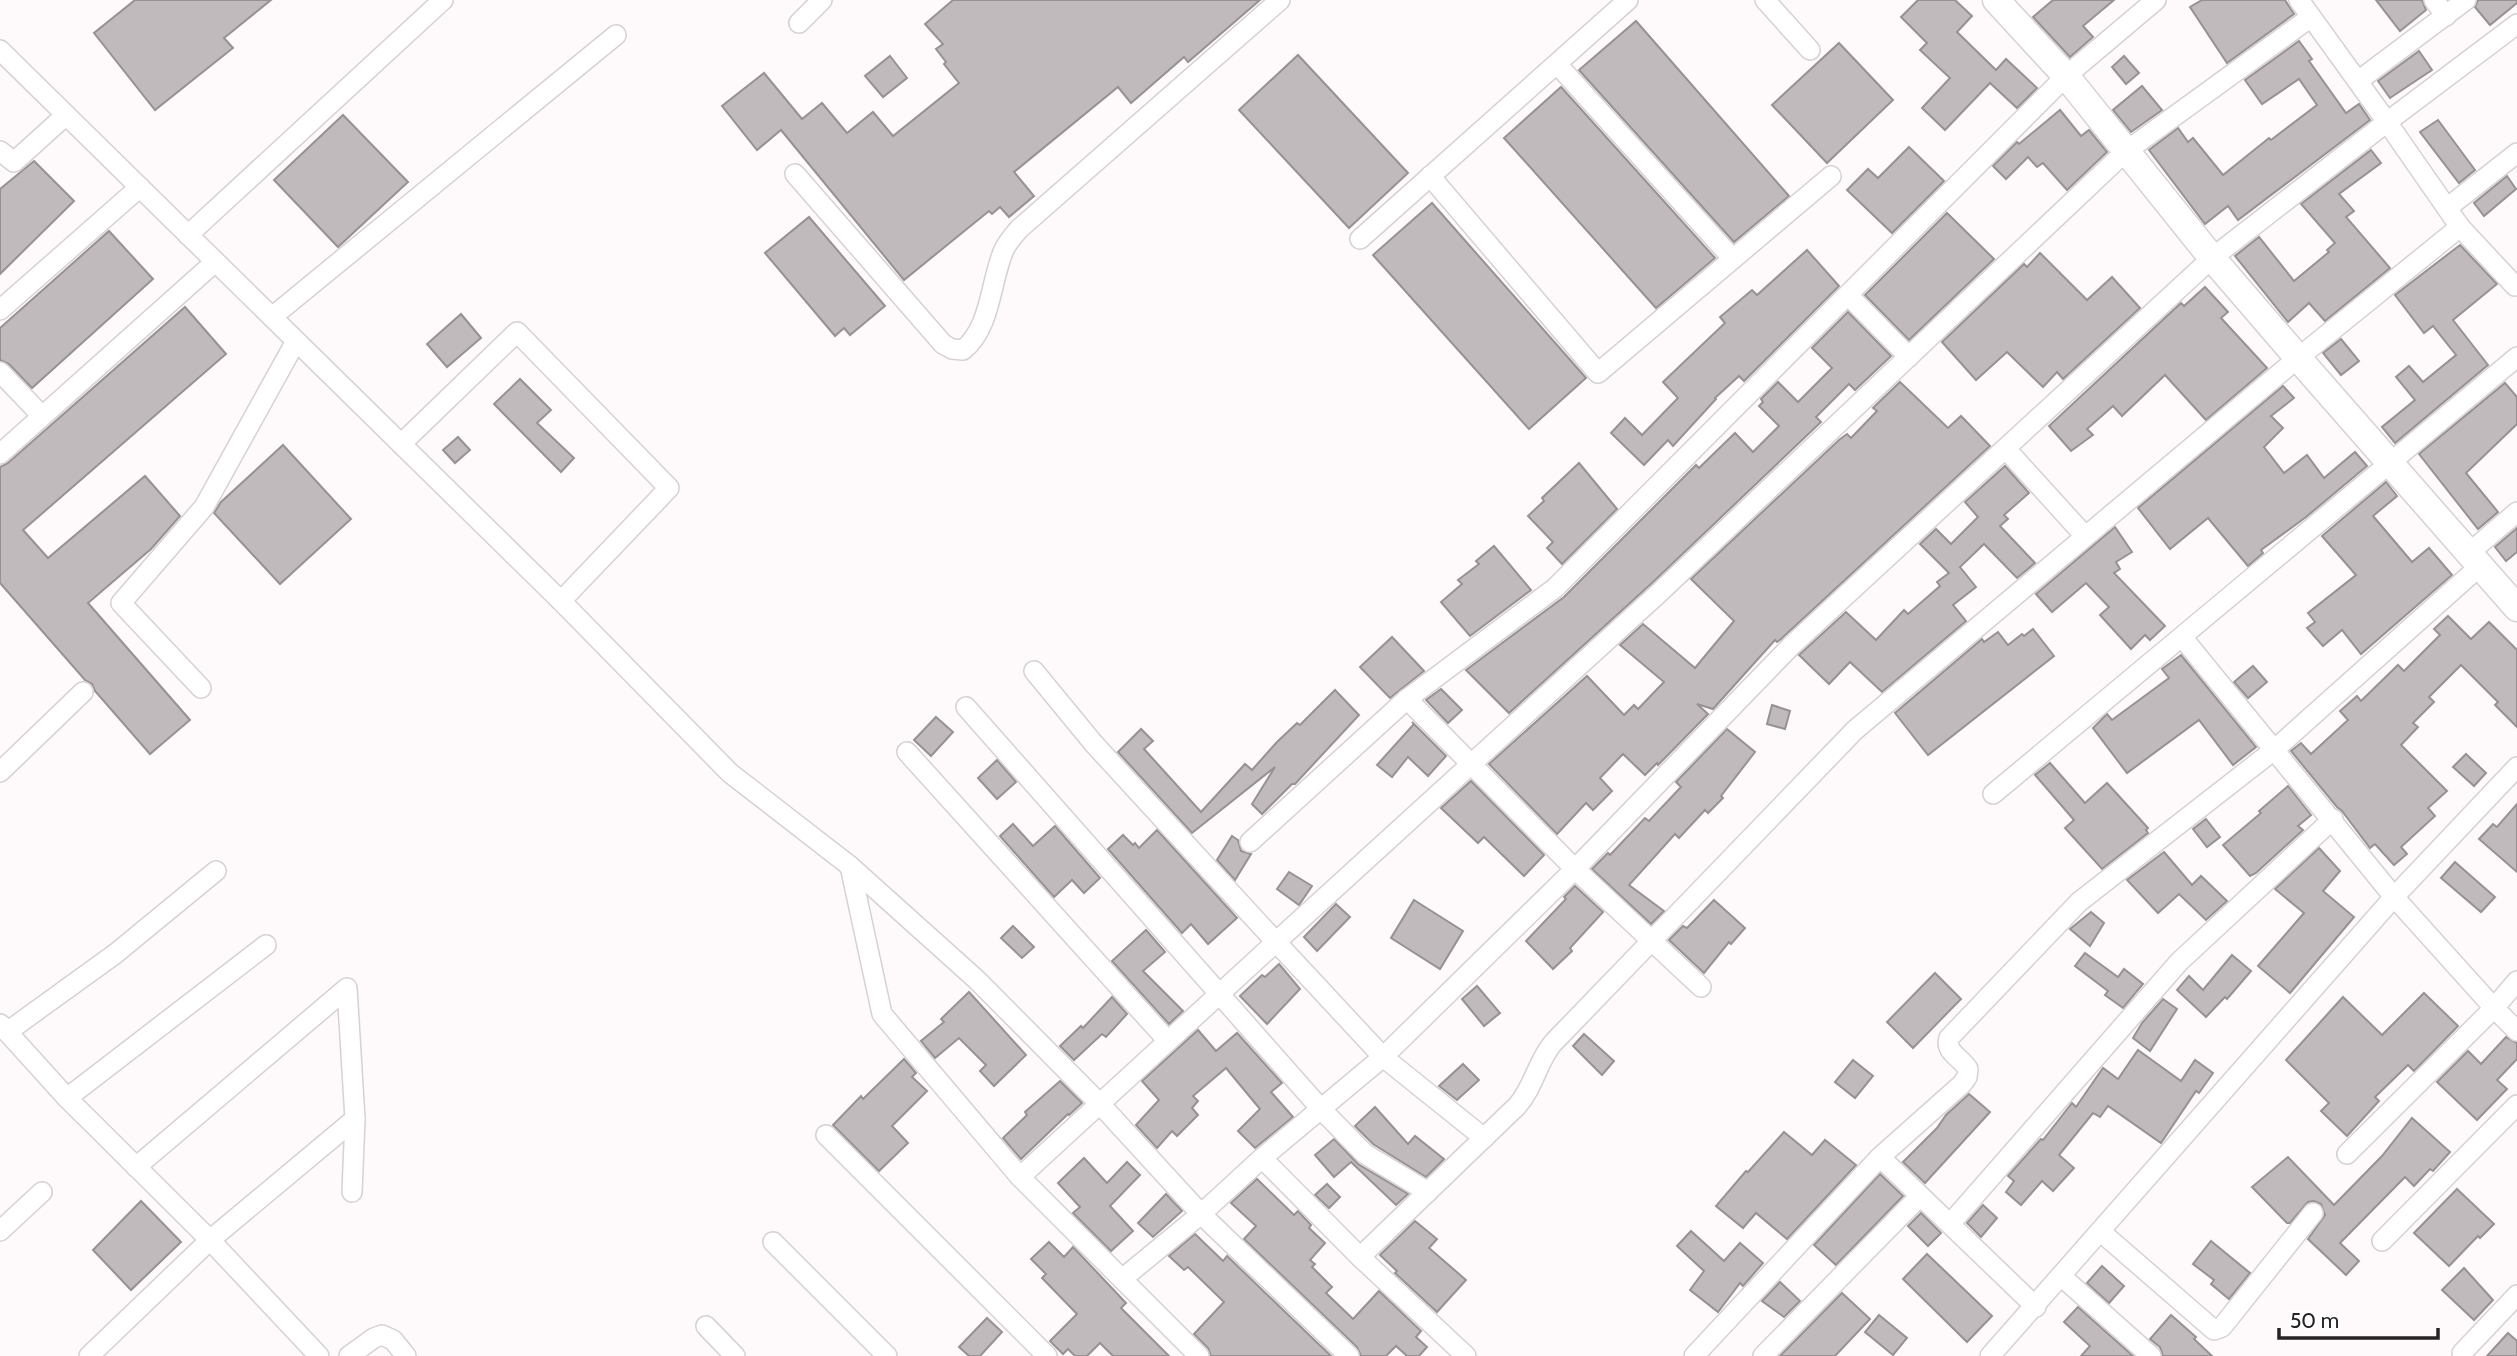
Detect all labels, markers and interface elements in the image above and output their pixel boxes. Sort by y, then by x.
scale bar [2279,1296,2438,1340]
text: 50 m [2290,1308,2339,1333]

